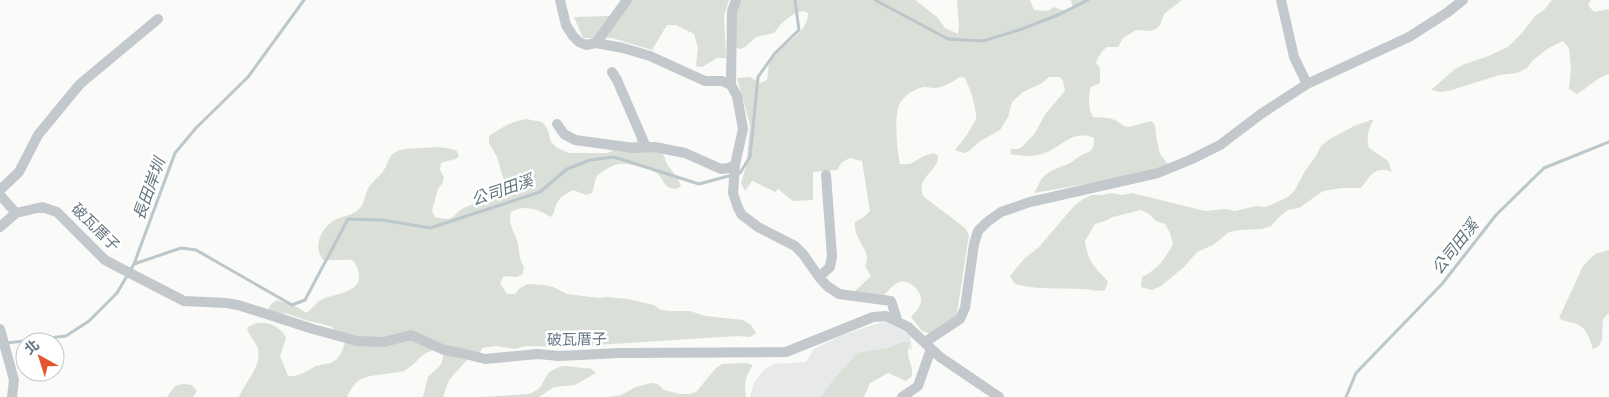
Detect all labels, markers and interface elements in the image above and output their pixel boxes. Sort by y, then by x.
water label: 長田岸圳 [129,154,170,222]
water label: 公司田溪 [469,170,537,209]
street label: 破瓦厝子 [68,199,124,255]
water label: 公司田溪 [1428,214,1483,278]
street label: 破瓦厝子 [547,329,607,349]
north arrow [15,332,65,382]
text: 北 [21,335,43,358]

